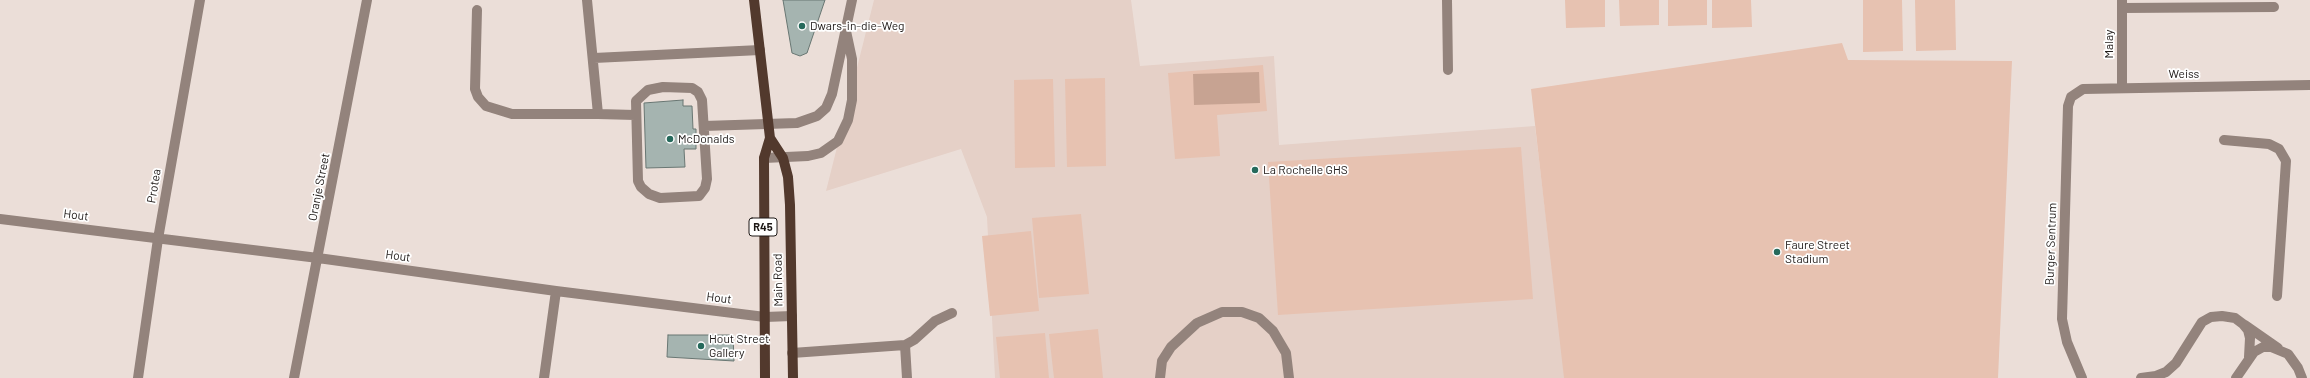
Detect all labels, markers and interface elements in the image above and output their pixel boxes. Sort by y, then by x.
place label: Dwars-in-die-Weg [810,19,904,33]
marker: Dwars-in-die-Weg [797,21,807,31]
street label: Malay [2102,29,2116,59]
street label: Weiss [2169,67,2199,81]
place label: McDonalds [678,132,734,146]
marker: McDonalds [665,134,675,144]
street label: Oranje Street [305,152,333,222]
place label: La Rochelle GHS [1263,163,1348,177]
marker: La Rochelle GHS [1250,165,1260,175]
street label: Protea [144,168,164,204]
street label: Burger Sentrum [2042,202,2060,286]
street label: Hout [63,206,89,224]
road number: R45 [749,218,777,236]
place label: Faure Street Stadium [1785,238,1850,266]
street label: Hout [385,247,411,265]
marker: Faure Street Stadium [1772,247,1782,257]
street label: Main Road [770,253,786,307]
street label: Hout [706,289,732,307]
place label: Hout Street Gallery [709,332,769,360]
marker: Hout Street Gallery [696,341,706,351]

